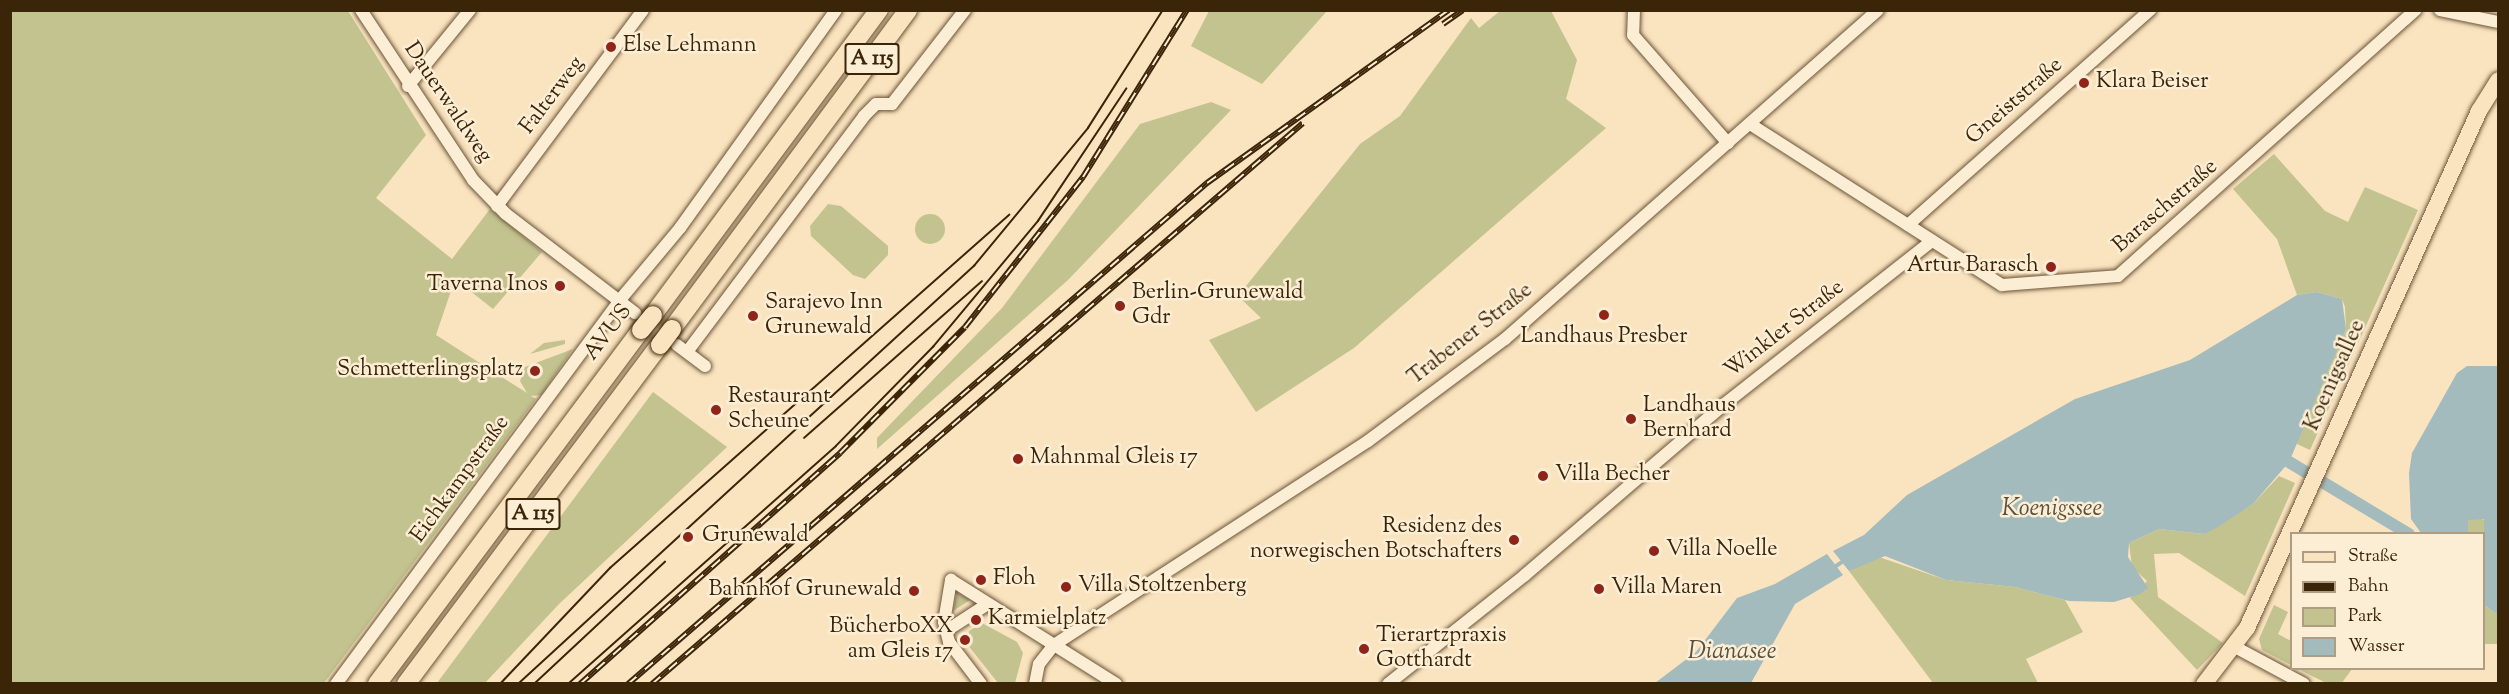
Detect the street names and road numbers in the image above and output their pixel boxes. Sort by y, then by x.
street label: Dauerwaldweg [397,38,497,168]
road number: A 115 [844,41,900,77]
street label: Falterweg [515,52,591,140]
street label: Gneiststraße [1961,53,2069,151]
street label: Baraschstraße [2108,154,2224,260]
street label: Winkler Straße [1720,275,1850,385]
street label: Trabener Straße [1403,278,1539,392]
street label: AVUS [579,300,639,366]
street label: Koenigsallee [2300,317,2372,435]
street label: Eichkampstraße [406,411,516,549]
road number: A 115 [504,496,562,532]

